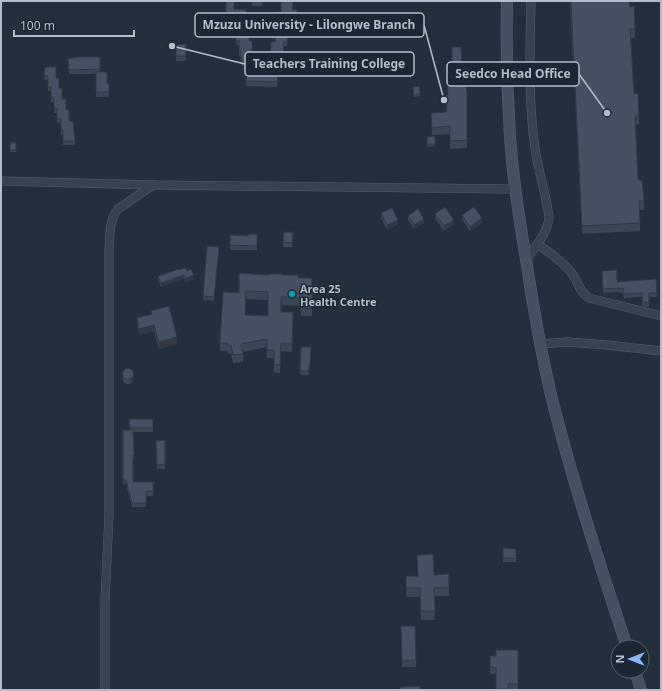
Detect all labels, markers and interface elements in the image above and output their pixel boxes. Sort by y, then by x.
scale bar [14,12,134,38]
callout: Mzuzu University - Lilongwe Branch [195,13,424,37]
text: Mzuzu University - Lilongwe Branch [203,16,415,33]
text: 100 m [20,17,55,34]
callout: Teachers Training College [245,52,414,76]
text: Teachers Training College [253,55,405,72]
callout: Seedco Head Office [447,62,579,86]
text: Seedco Head Office [455,65,571,82]
place label: Area 25 Health Centre [300,281,377,309]
marker: Area 25 Health Centre [287,289,297,299]
north arrow [610,639,650,679]
text: N [612,655,627,663]

